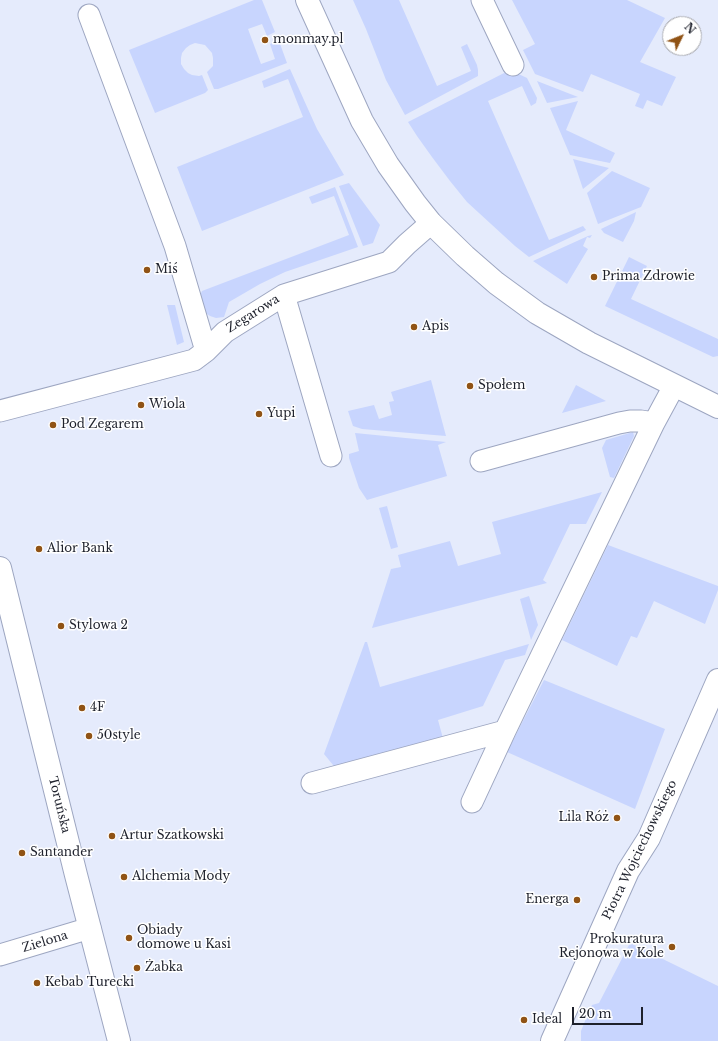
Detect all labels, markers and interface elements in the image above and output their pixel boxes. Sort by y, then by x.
north arrow [662,16,702,56]
text: N [681,20,699,37]
place label: monmay.pl [273,33,343,47]
marker: monmay.pl [260,35,270,45]
place label: Miś [155,263,178,277]
marker: Miś [142,265,152,275]
place label: Prima Zdrowie [602,270,695,284]
marker: Prima Zdrowie [589,272,599,282]
street label: Zegarowa [224,292,282,336]
place label: Apis [422,320,449,334]
marker: Apis [409,322,419,332]
place label: Społem [478,379,525,393]
marker: Społem [465,381,475,391]
place label: Wiola [149,398,186,412]
marker: Wiola [136,400,146,410]
place label: Yupi [267,407,295,421]
marker: Yupi [254,409,264,419]
place label: Pod Zegarem [61,418,144,432]
marker: Pod Zegarem [48,420,58,430]
place label: Alior Bank [47,542,113,556]
marker: Alior Bank [34,544,44,554]
place label: Stylowa 2 [69,619,128,633]
marker: Stylowa 2 [56,621,66,631]
place label: 4F [90,701,105,715]
marker: 4F [77,703,87,713]
place label: 50style [97,729,141,743]
marker: 50style [84,731,94,741]
street label: Toruńska [45,775,73,835]
street label: Piotra Wojciechowskiego [600,778,680,922]
place label: Lila Róż [558,811,609,825]
marker: Lila Róż [612,813,622,823]
place label: Artur Szatkowski [120,829,224,843]
marker: Artur Szatkowski [107,831,117,841]
place label: Santander [30,846,93,860]
marker: Santander [17,848,27,858]
place label: Alchemia Mody [132,870,230,884]
marker: Alchemia Mody [119,872,129,882]
place label: Energa [526,893,569,907]
marker: Energa [572,895,582,905]
place label: Obiady domowe u Kasi [137,924,231,952]
street label: Zielona [20,928,70,956]
marker: Obiady domowe u Kasi [124,933,134,943]
place label: Prokuratura Rejonowa w Kole [559,933,664,961]
marker: Prokuratura Rejonowa w Kole [667,942,677,952]
place label: Żabka [145,961,183,975]
marker: Żabka [132,963,142,973]
place label: Kebab Turecki [45,976,134,990]
marker: Kebab Turecki [32,978,42,988]
scale bar [574,999,645,1025]
text: 20 m [579,1006,611,1021]
place label: Ideal [532,1013,562,1027]
marker: Ideal [519,1015,529,1025]

